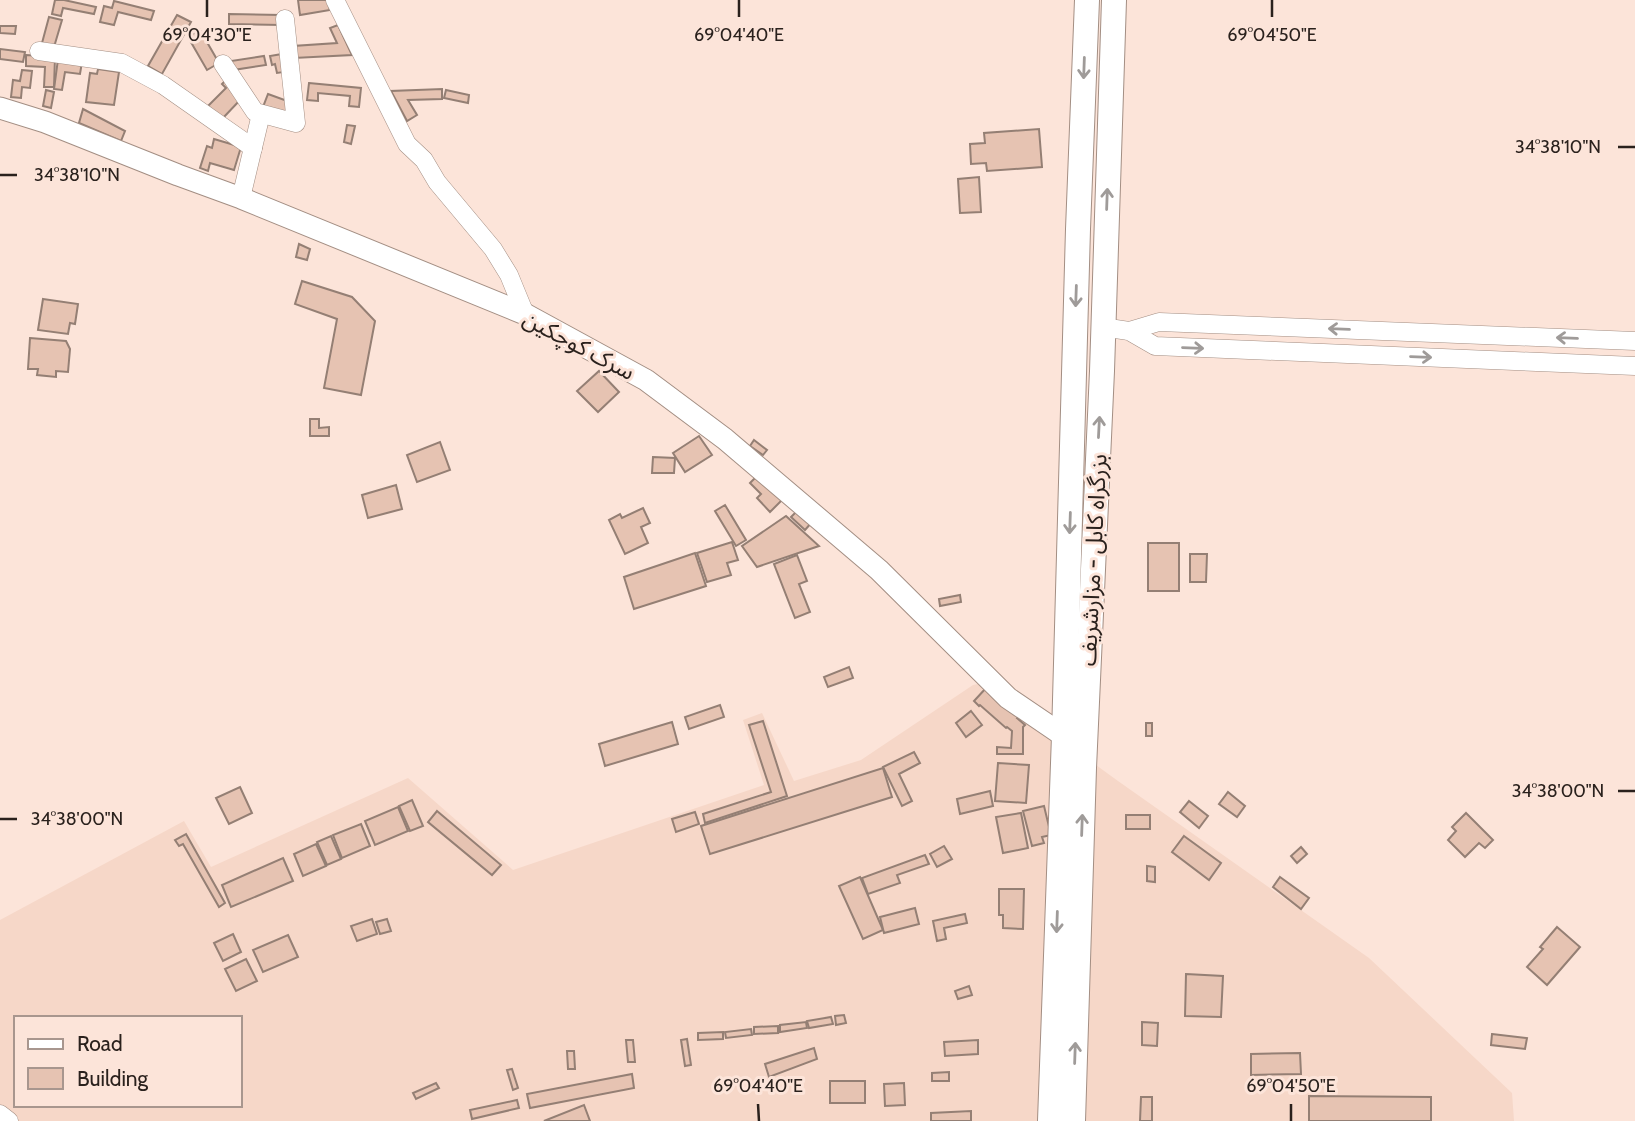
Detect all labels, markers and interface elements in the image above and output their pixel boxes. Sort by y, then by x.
text: 69°04'30"E [162,24,252,46]
text: 69°04'40"E [694,24,784,46]
text: 69°04'50"E [1227,24,1317,46]
one-way arrow [1077,56,1090,79]
text: 34°38'10"N [1515,136,1601,158]
text: 34°38'10"N [34,164,120,186]
one-way arrow [1100,188,1113,211]
one-way arrow [1070,284,1083,307]
street label: سرک کوچکین [518,304,640,387]
one-way arrow [1328,323,1351,336]
one-way arrow [1556,332,1579,345]
one-way arrow [1181,341,1204,354]
one-way arrow [1409,351,1432,364]
one-way arrow [1093,416,1106,439]
street label: بزرگراه کابل - مزارشریف [1073,453,1113,667]
one-way arrow [1063,511,1077,534]
text: 34°38'00"N [1512,780,1604,802]
text: 34°38'00"N [31,808,123,830]
one-way arrow [1076,814,1089,837]
one-way arrow [1051,910,1064,933]
legend [14,1016,242,1107]
text: Road [77,1031,123,1056]
one-way arrow [1068,1042,1082,1065]
text: Building [77,1066,149,1091]
text: 69°04'40"E [713,1075,803,1097]
text: 69°04'50"E [1246,1075,1336,1097]

